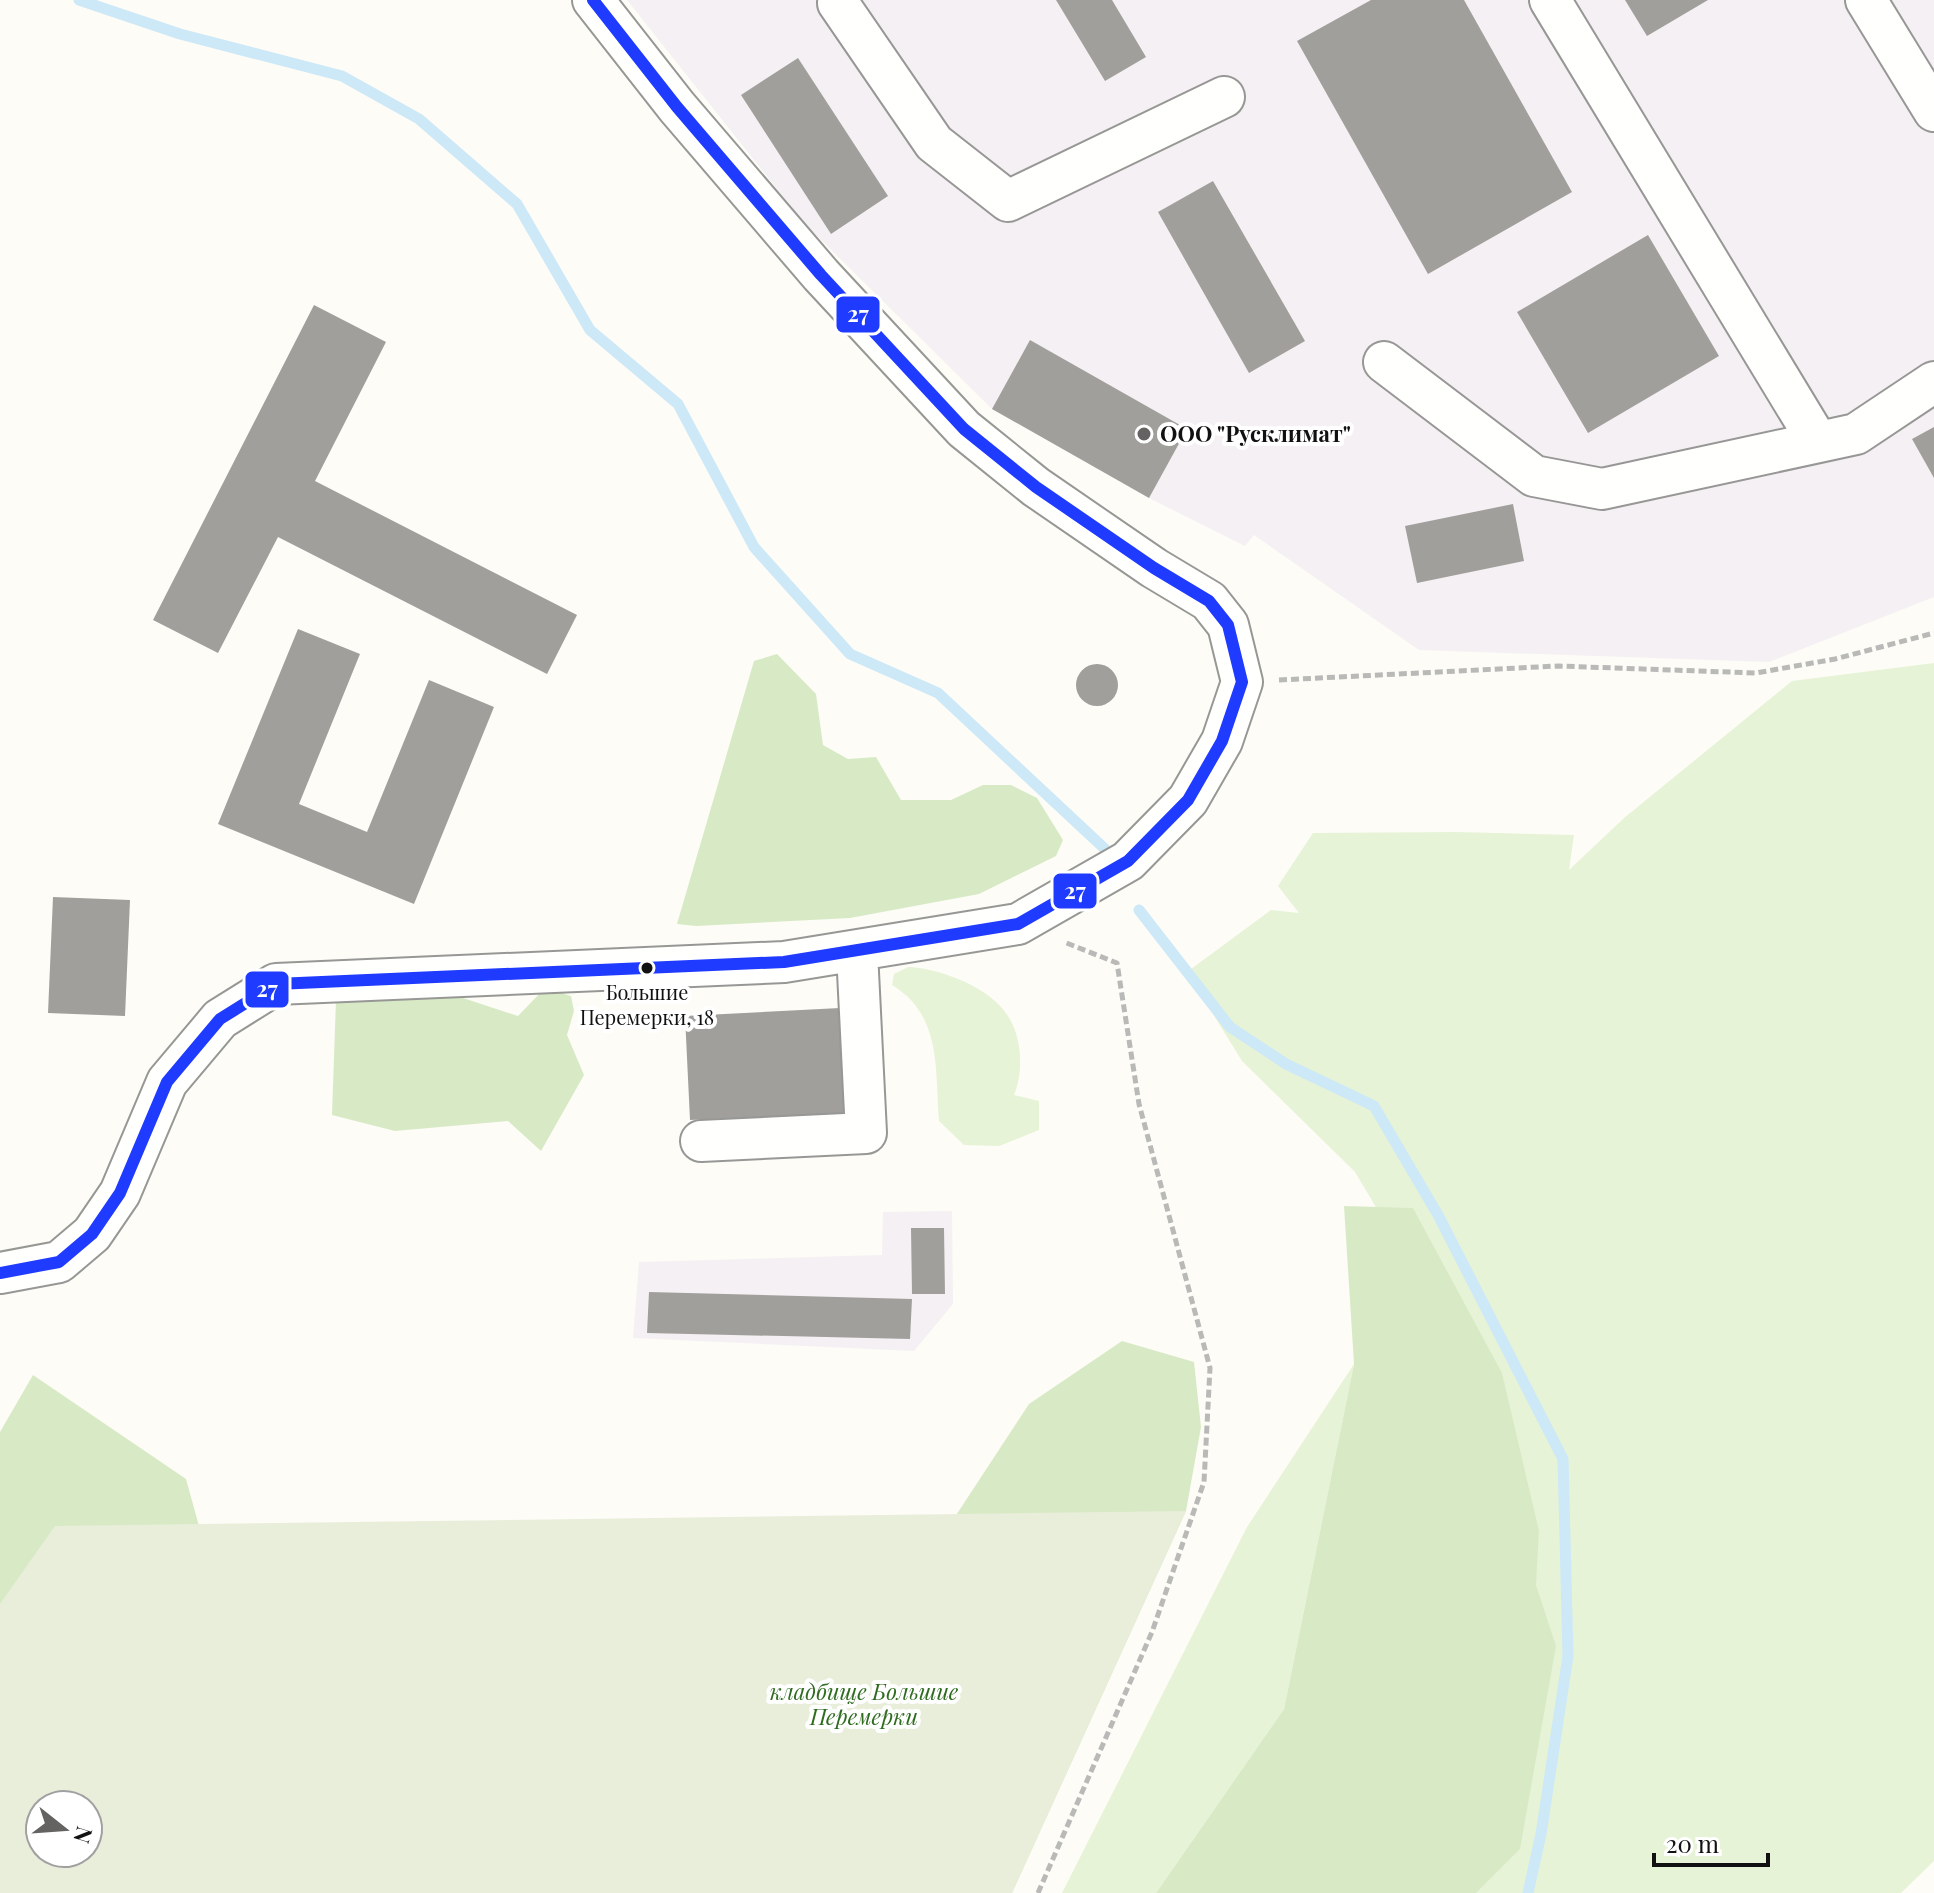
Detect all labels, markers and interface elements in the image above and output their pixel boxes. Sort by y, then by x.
line badge: 27 [835,295,881,334]
text: 27 [847,298,869,328]
place label: ООО "Русклимат" [1160,418,1351,448]
marker: ООО "Русклимат" [1135,425,1153,443]
line badge: 27 [1052,872,1098,910]
text: 27 [1064,875,1086,905]
marker: Большие Перемерки, 18 [639,960,655,976]
line badge: 27 [244,970,290,1009]
text: 27 [256,973,278,1003]
place label: Большие Перемерки, 18 [580,978,714,1030]
park label: кладбище Большие Перемерки [770,1676,959,1731]
north arrow [24,1789,104,1869]
scale bar [1654,1817,1768,1867]
text: N [67,1823,101,1847]
text: 20 m [1666,1827,1719,1859]

